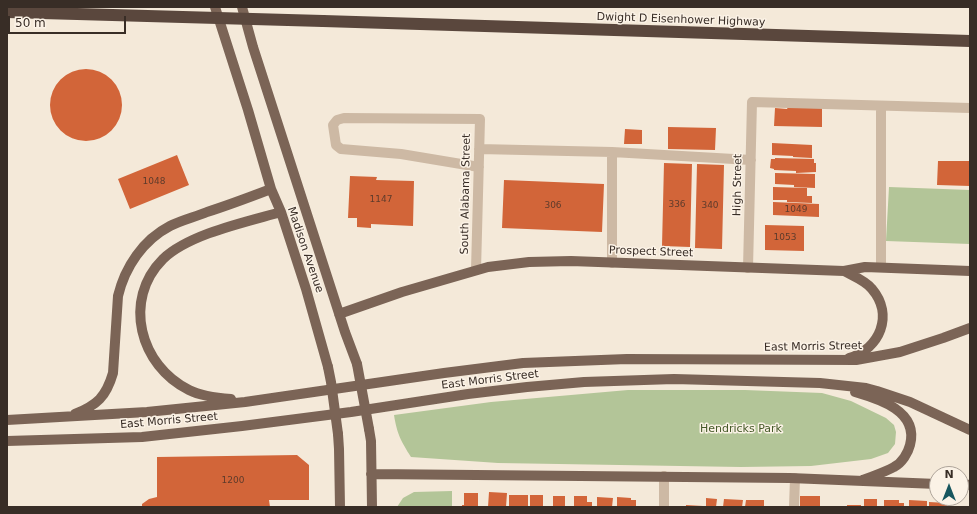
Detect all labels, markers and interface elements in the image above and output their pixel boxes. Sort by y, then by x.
scale bar [10,8,128,34]
street label: Dwight D Eisenhower Highway [596,10,766,30]
text: 50 m [15,16,46,30]
street label: South Alabama Street [458,133,474,255]
street label: High Street [731,154,745,216]
house number: 1048 [143,177,165,187]
house number: 1147 [370,195,392,205]
house number: 336 [668,200,686,210]
house number: 306 [544,201,562,211]
house number: 340 [701,201,719,211]
street label: Madison Avenue [284,205,326,295]
house number: 1049 [785,205,807,215]
house number: 1053 [774,233,796,243]
street label: Prospect Street [609,244,693,260]
street label: East Morris Street [764,340,862,354]
street label: East Morris Street [441,367,539,393]
street label: East Morris Street [120,410,218,432]
park label: Hendricks Park [700,422,782,436]
north arrow [929,466,969,506]
text: N [944,468,954,481]
house number: 1200 [222,476,244,486]

